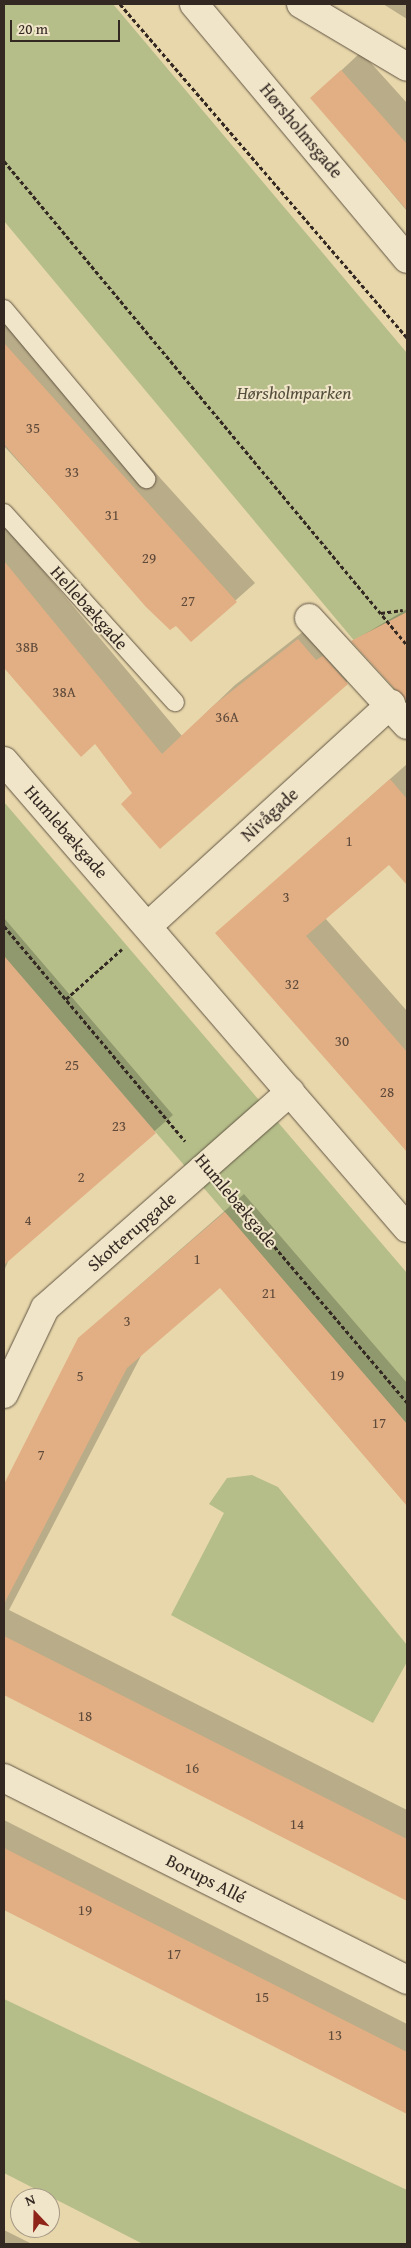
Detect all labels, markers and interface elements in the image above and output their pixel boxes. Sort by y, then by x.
scale bar [12,10,122,42]
text: 20 m [18,18,48,39]
street label: Hørsholmsgade [255,79,347,183]
park label: Hørsholmparken [237,382,351,404]
house number: 35 [26,419,40,437]
house number: 33 [65,463,79,481]
house number: 31 [105,506,119,524]
house number: 29 [142,549,156,567]
street label: Hellebækgade [46,562,132,654]
house number: 27 [181,592,195,610]
house number: 38B [16,638,38,656]
house number: 38A [52,683,76,701]
house number: 36A [215,708,239,726]
street label: Humlebækgade [20,781,112,883]
street label: Nivågade [237,784,303,846]
house number: 1 [345,832,353,850]
house number: 3 [282,888,290,906]
house number: 32 [285,975,299,993]
house number: 30 [335,1032,349,1050]
house number: 25 [65,1056,79,1074]
house number: 28 [380,1083,394,1101]
house number: 23 [112,1117,126,1135]
street label: Humlebækgade [190,1149,282,1253]
house number: 2 [77,1168,85,1186]
street label: Skotterupgade [83,1188,181,1276]
house number: 4 [24,1211,32,1229]
house number: 1 [193,1250,201,1268]
house number: 21 [262,1284,276,1302]
house number: 3 [123,1312,131,1330]
house number: 19 [330,1366,344,1384]
house number: 5 [76,1367,84,1385]
house number: 17 [372,1414,386,1432]
house number: 7 [37,1446,45,1464]
house number: 18 [78,1707,92,1725]
house number: 16 [185,1759,199,1777]
house number: 14 [290,1815,304,1833]
street label: Borups Allé [162,1850,250,1908]
house number: 19 [78,1901,92,1919]
house number: 17 [167,1945,181,1963]
house number: 15 [255,1988,269,2006]
house number: 13 [328,2026,342,2044]
north arrow [10,2188,60,2238]
text: N [22,2189,38,2211]

